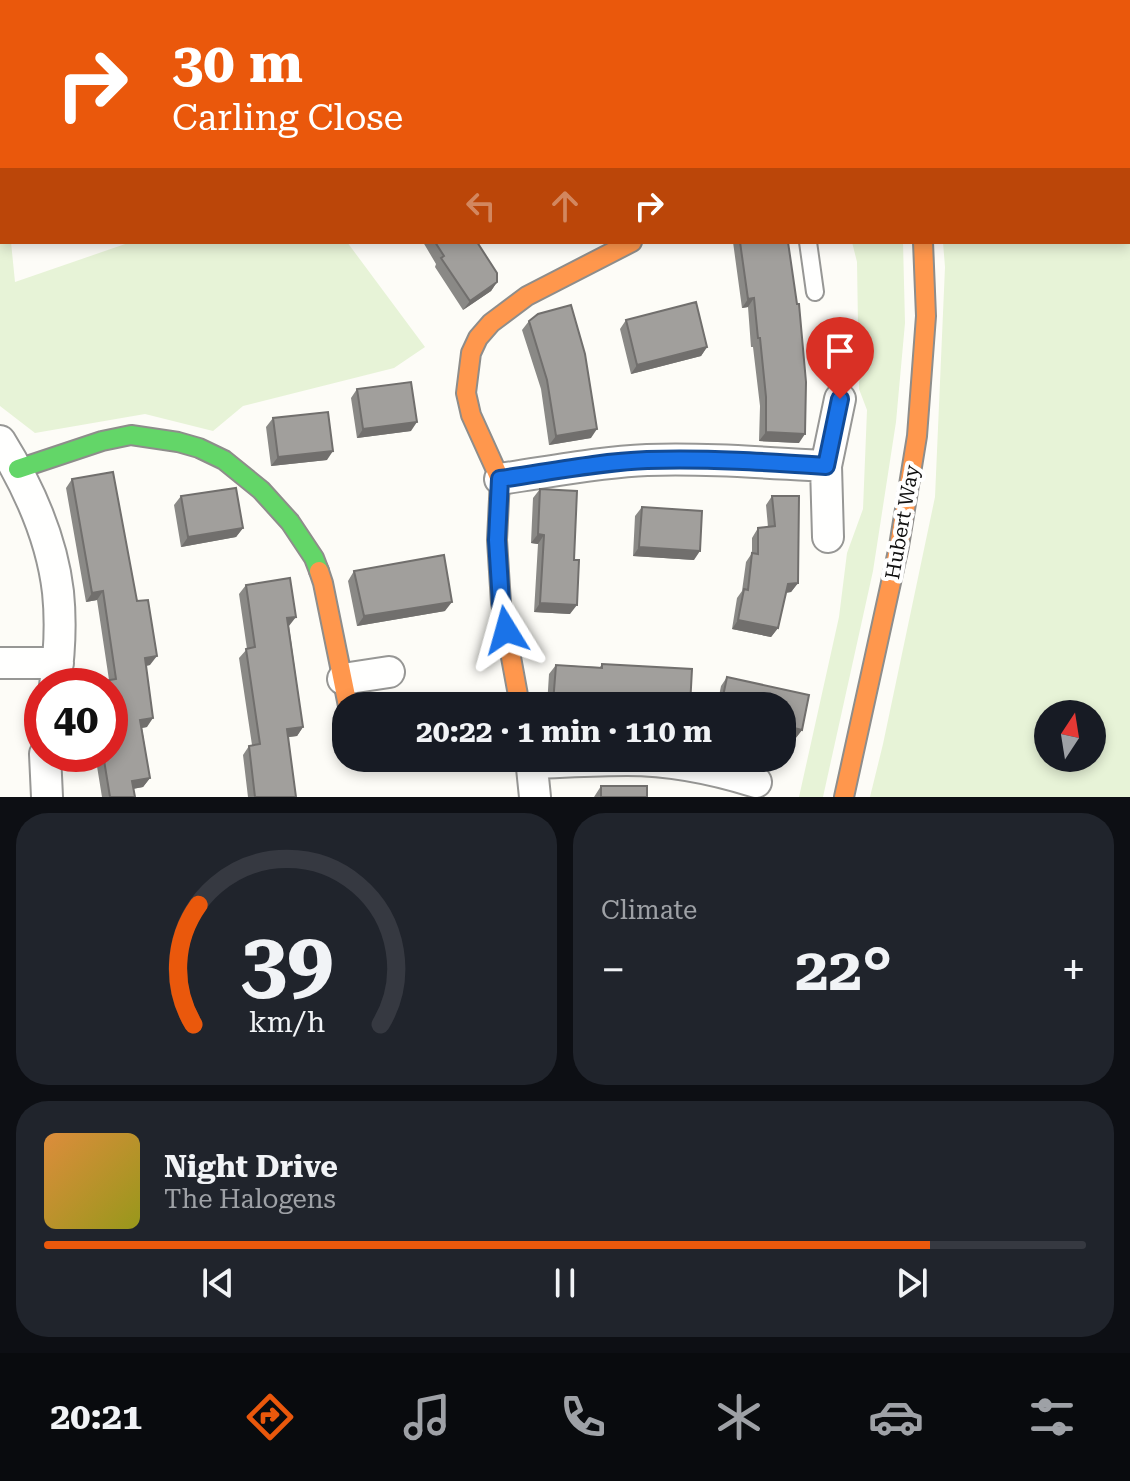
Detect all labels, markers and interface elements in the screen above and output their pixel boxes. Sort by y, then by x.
text: 30 m [172,30,303,96]
icon: right [40,32,144,136]
text: Carling Close [172,97,403,139]
icon: left [459,184,503,228]
icon: ahead [543,184,587,228]
icon: right [627,184,671,228]
pin [806,317,874,399]
icon: arrive [818,329,862,373]
street label: Hubert Way [880,463,924,581]
position arrow [464,588,548,672]
speed limit sign: 40 [24,668,128,772]
north arrow [1034,700,1106,772]
map controls [1034,700,1106,772]
text: 20:22 · 1 min · 110 m [416,714,712,749]
text: Climate [601,895,697,925]
text: 39 [240,914,333,1011]
text: 22° [795,934,892,1005]
text: − [601,944,626,996]
text: + [1061,944,1086,996]
text: km/h [248,1005,325,1039]
text: Night Drive [164,1149,338,1184]
text: The Halogens [164,1184,336,1214]
icon: previous [196,1261,240,1305]
icon: pause [543,1261,587,1305]
icon: next [890,1261,934,1305]
icon: directions [242,1389,298,1445]
icon: music [399,1389,455,1445]
icon: phone [555,1389,611,1445]
icon: climate [711,1389,767,1445]
icon: car [868,1389,924,1445]
icon: filters [1024,1389,1080,1445]
text: 20:21 [50,1396,142,1438]

